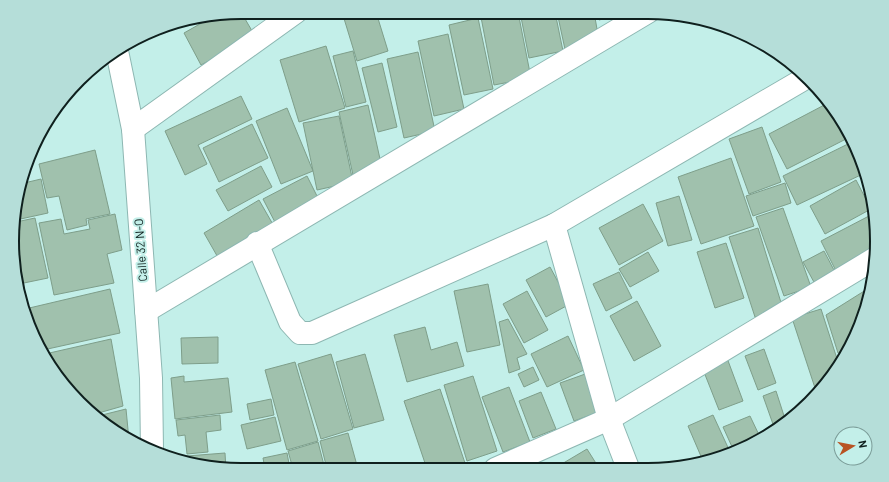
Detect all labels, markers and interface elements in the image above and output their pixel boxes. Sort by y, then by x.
street label: Calle 32 N-O [131,218,149,282]
north arrow [833,426,873,466]
text: N [856,439,870,449]

